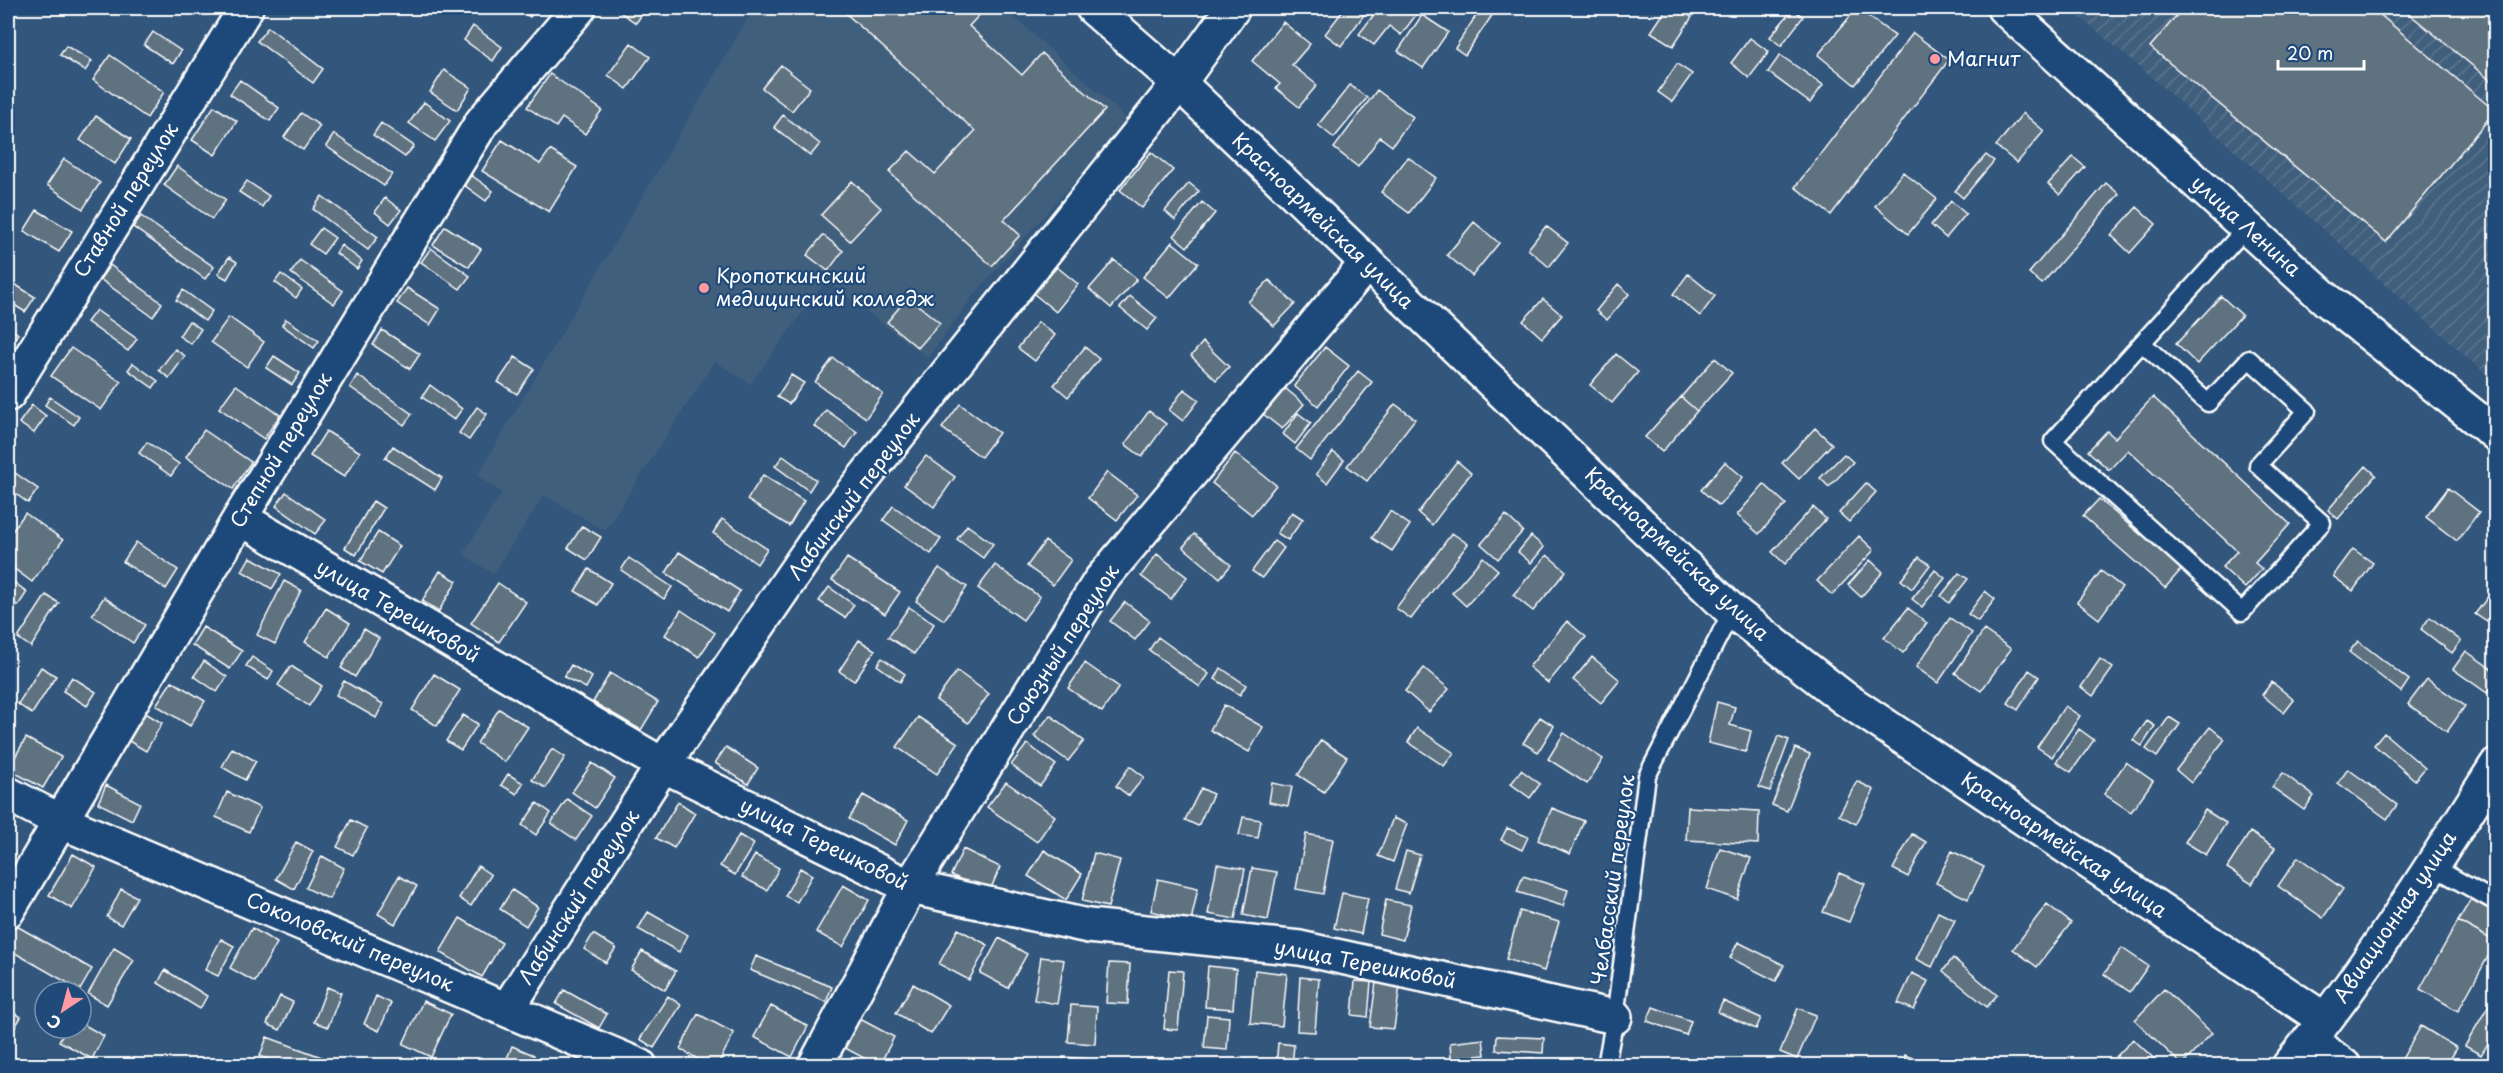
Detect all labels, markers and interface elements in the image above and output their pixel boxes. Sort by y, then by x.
scale bar [2278,33,2364,71]
text: 20 m [2287,39,2333,66]
place label: Магнит [1947,43,2021,73]
marker: Магнит [1928,52,1942,66]
street label: Ставной переулок [65,116,185,283]
street label: Красноармейская улица [1226,125,1422,316]
street label: улица Ленина [2185,168,2309,283]
place label: Кропоткинский медицинский колледж [716,260,934,313]
marker: Кропоткинский медицинский колледж [697,281,711,295]
street label: Степной переулок [222,366,339,533]
street label: Лабинский переулок [780,405,926,586]
street label: Красноармейская улица [1579,460,1777,647]
street label: улица Терешковой [311,551,486,669]
street label: Союзный переулок [999,558,1126,731]
street label: Красноармейская улица [1956,764,2174,925]
street label: Челбасский переулок [1582,772,1642,987]
street label: улица Терешковой [735,789,914,897]
street label: Лабинский переулок [510,803,646,990]
street label: Авиационная улица [2325,824,2463,1008]
street label: Соколовский переулок [242,884,459,999]
street label: улица Терешковой [1272,931,1458,995]
north arrow [33,980,93,1040]
text: С [42,1010,66,1036]

